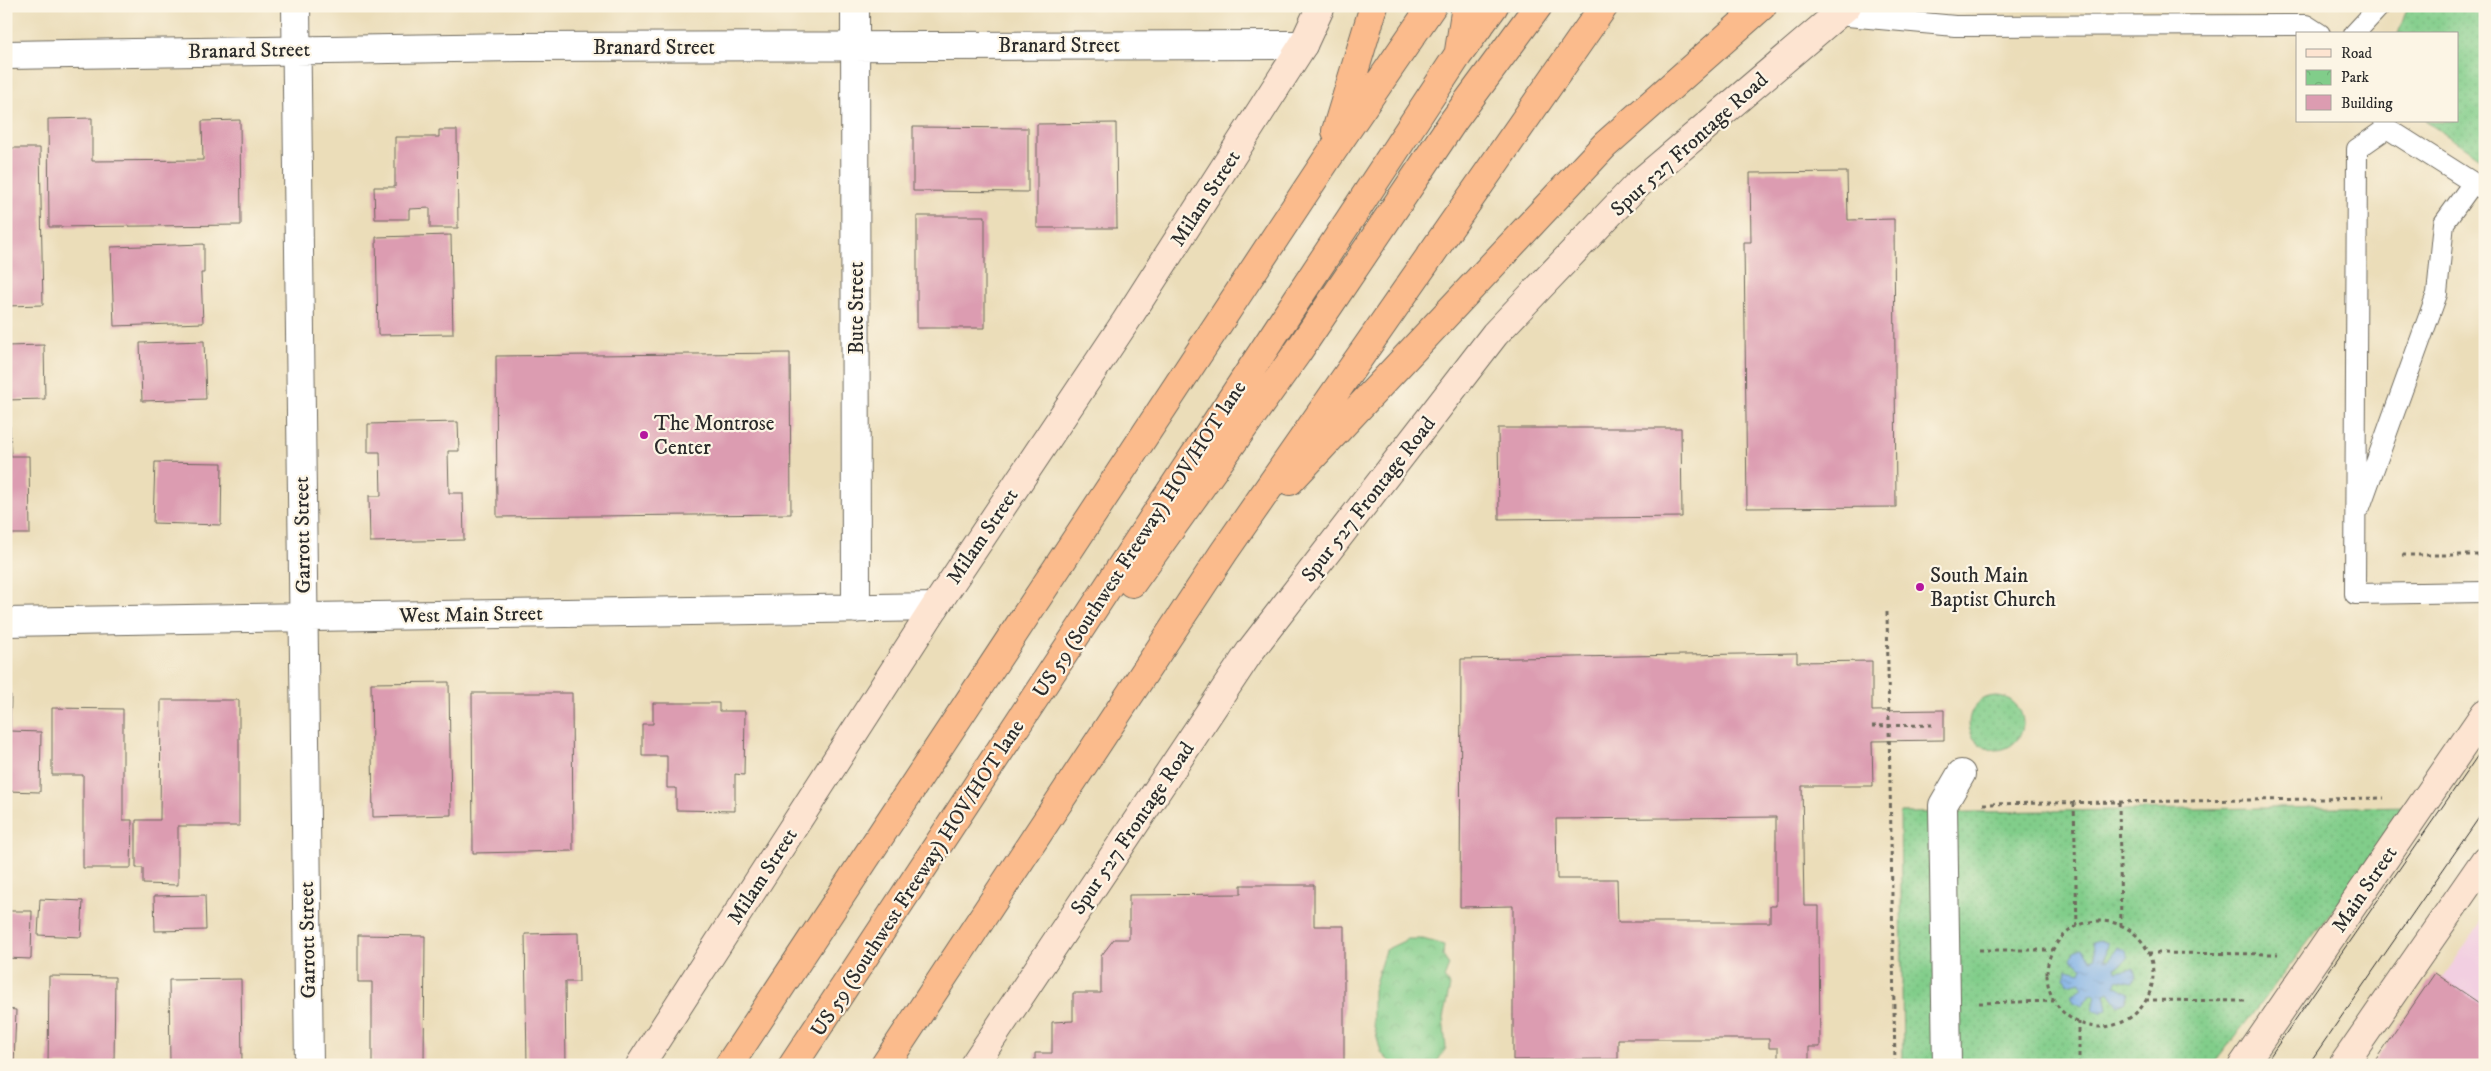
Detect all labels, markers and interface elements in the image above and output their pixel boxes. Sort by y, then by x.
legend [2296,32,2458,122]
street label: Branard Street [998,33,1120,59]
street label: Branard Street [593,35,715,61]
street label: Branard Street [188,37,311,65]
text: Road [2341,44,2373,63]
street label: Spur 527 Frontage Road [1606,67,1774,222]
text: Park [2341,68,2370,87]
text: Building [2341,94,2393,113]
street label: Milam Street [1165,145,1247,252]
street label: Bute Street [844,261,870,355]
street label: US 59 (Southwest Freeway) HOV/HOT lane [1027,376,1252,703]
place label: The Montrose Center [654,411,775,461]
street label: Spur 527 Frontage Road [1296,411,1442,588]
marker: The Montrose Center [638,429,650,441]
street label: Garrott Street [289,476,317,594]
street label: Milam Street [941,484,1024,589]
place label: South Main Baptist Church [1930,563,2056,613]
marker: South Main Baptist Church [1914,581,1926,593]
street label: West Main Street [398,601,543,629]
street label: US 59 (Southwest Freeway) HOV/HOT lane [805,715,1030,1042]
street label: Spur 527 Frontage Road [1065,737,1201,920]
street label: Milam Street [722,823,804,930]
street label: Main Street [2326,841,2403,938]
street label: Garrott Street [294,881,322,999]

